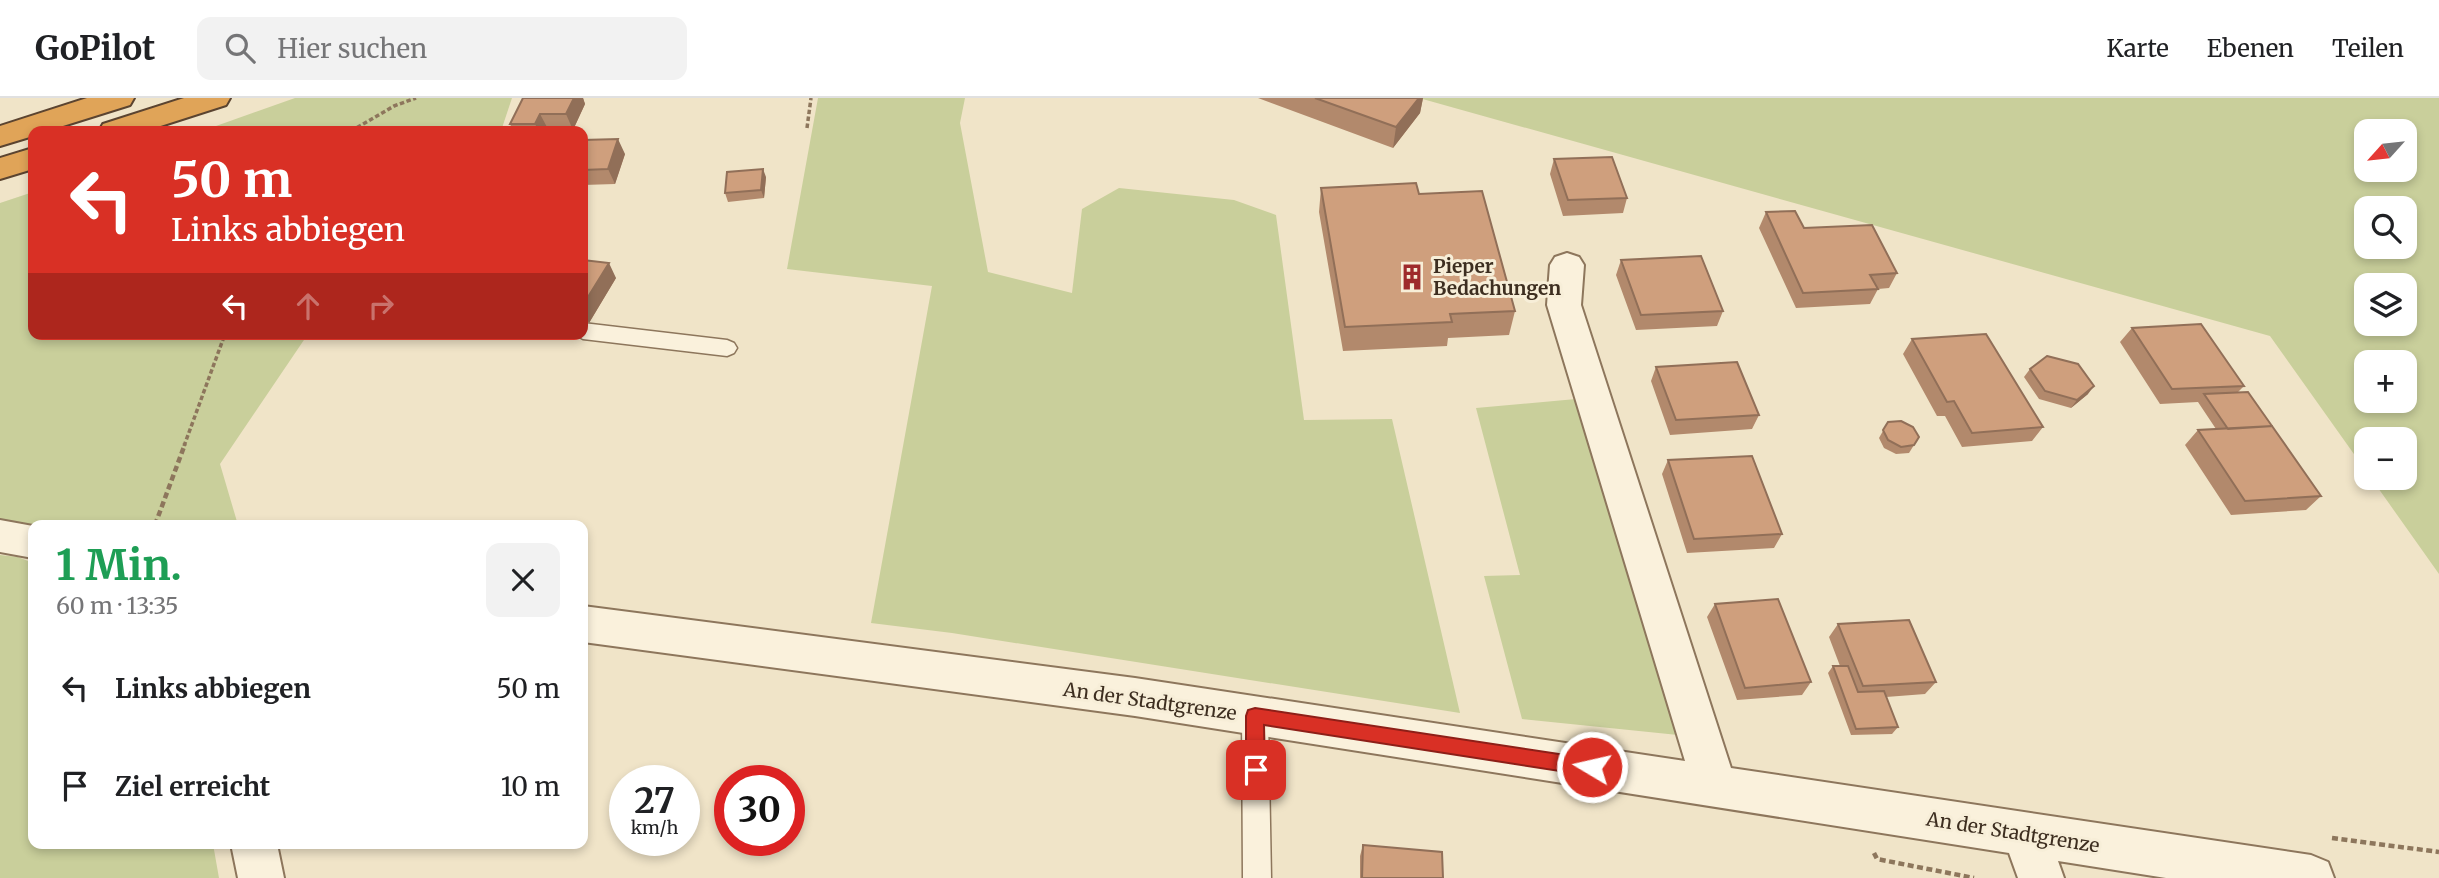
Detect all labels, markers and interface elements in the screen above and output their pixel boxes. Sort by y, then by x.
search box [197,17,687,80]
text: GoPilot [35,28,155,69]
icon: search [221,29,259,67]
text: Hier suchen [277,32,427,65]
text: Karte [2106,33,2169,64]
text: Ebenen [2207,33,2294,64]
text: Teilen [2332,33,2404,64]
north arrow [2354,119,2417,182]
map controls [2354,119,2417,490]
text: 50 m [171,149,292,210]
icon: left [56,154,147,245]
button: search [2354,196,2417,259]
text: Links abbiegen [171,210,405,250]
place label: Pieper Bedachungen [1433,254,1561,300]
building icon: Pieper Bedachungen [1397,262,1427,292]
button: layers [2354,273,2417,336]
icon: left [216,287,254,325]
icon: ahead [289,287,327,325]
icon: right [362,287,400,325]
button: + [2354,350,2417,413]
button: − [2354,427,2417,490]
text: 1 Min. [56,539,182,591]
button: close [486,543,560,617]
text: 60 m · 13:35 [56,591,178,620]
icon: left [56,669,94,707]
text: Links abbiegen [115,672,311,705]
text: 50 m [496,672,560,705]
street label: An der Stadtgrenze [1061,677,1238,725]
position arrow [1555,730,1629,804]
pin [1226,740,1286,800]
icon: arrive [1237,751,1275,789]
speed limit sign: 30 [714,765,805,856]
icon: arrive [56,767,94,805]
text: Ziel erreicht [115,770,270,803]
text: 10 m [501,770,560,803]
text: 27 [634,779,675,823]
street label: An der Stadtgrenze [1924,806,2101,858]
text: km/h [631,816,678,839]

